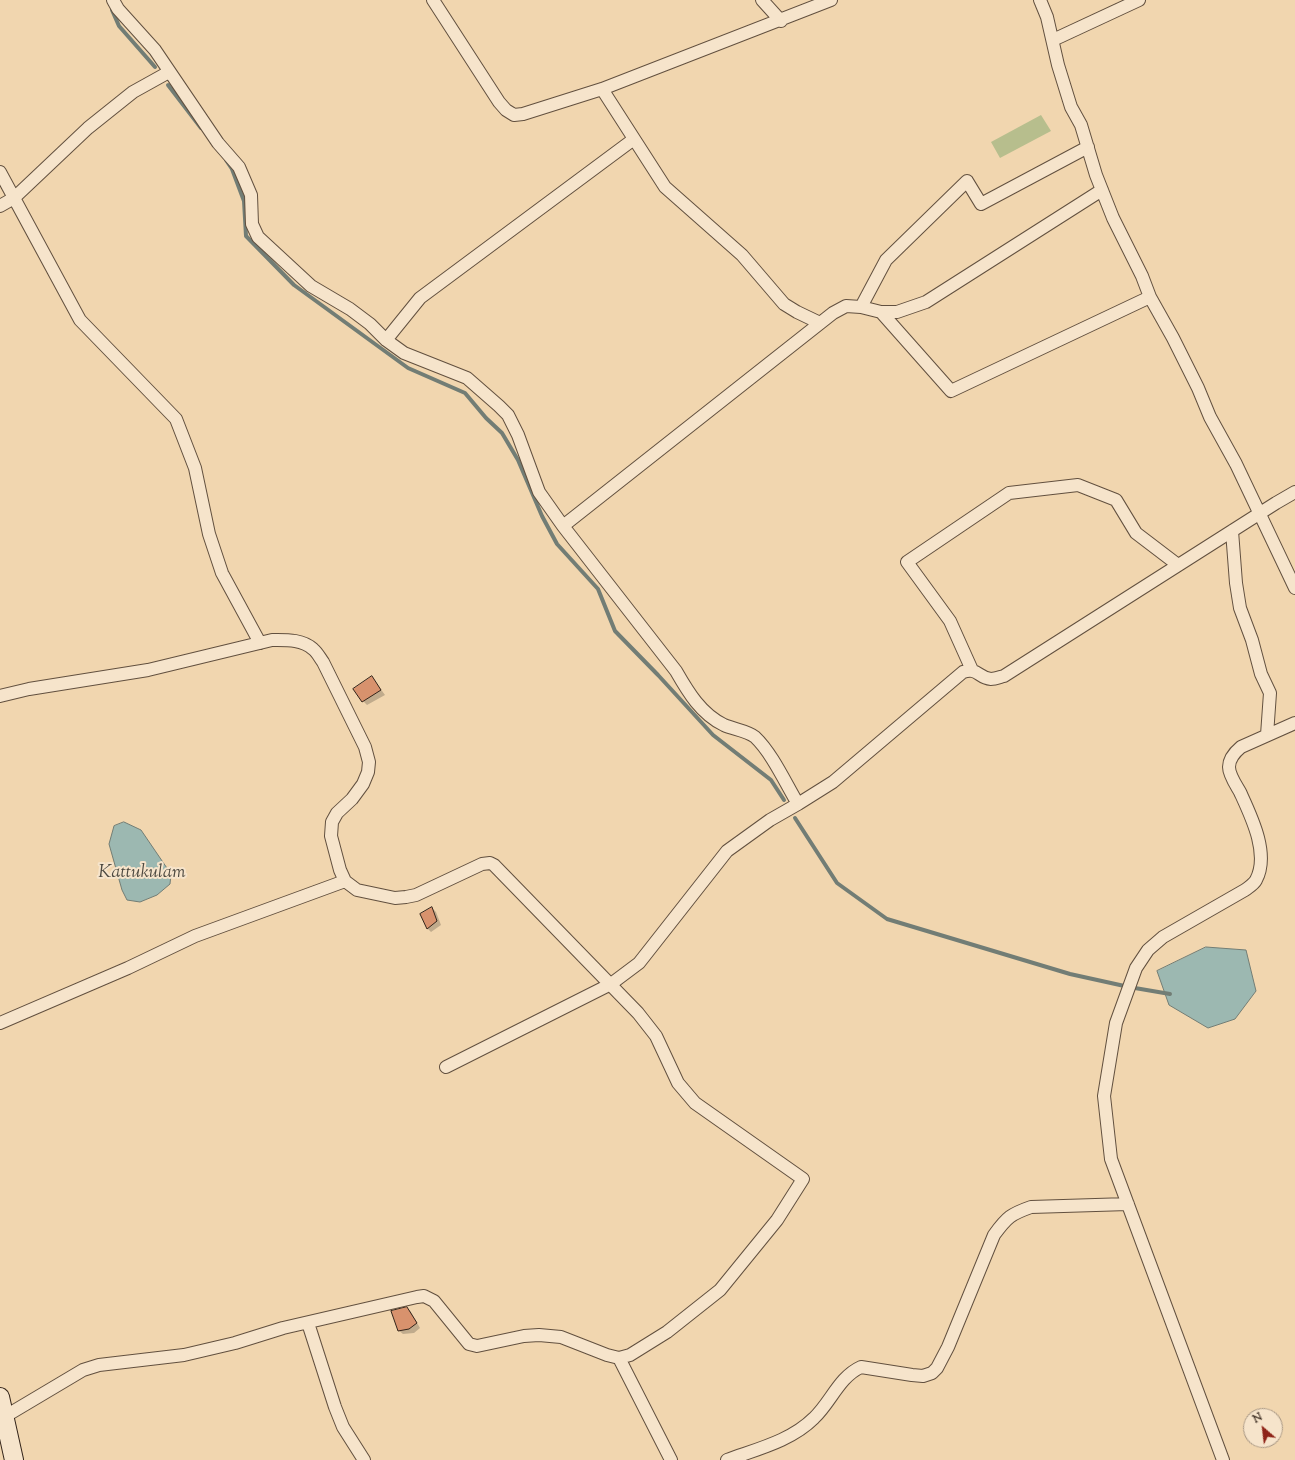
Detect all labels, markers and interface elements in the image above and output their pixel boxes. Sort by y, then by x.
water label: Kattukulam [98,863,186,885]
north arrow [1243,1408,1283,1448]
text: N [1250,1409,1265,1427]

